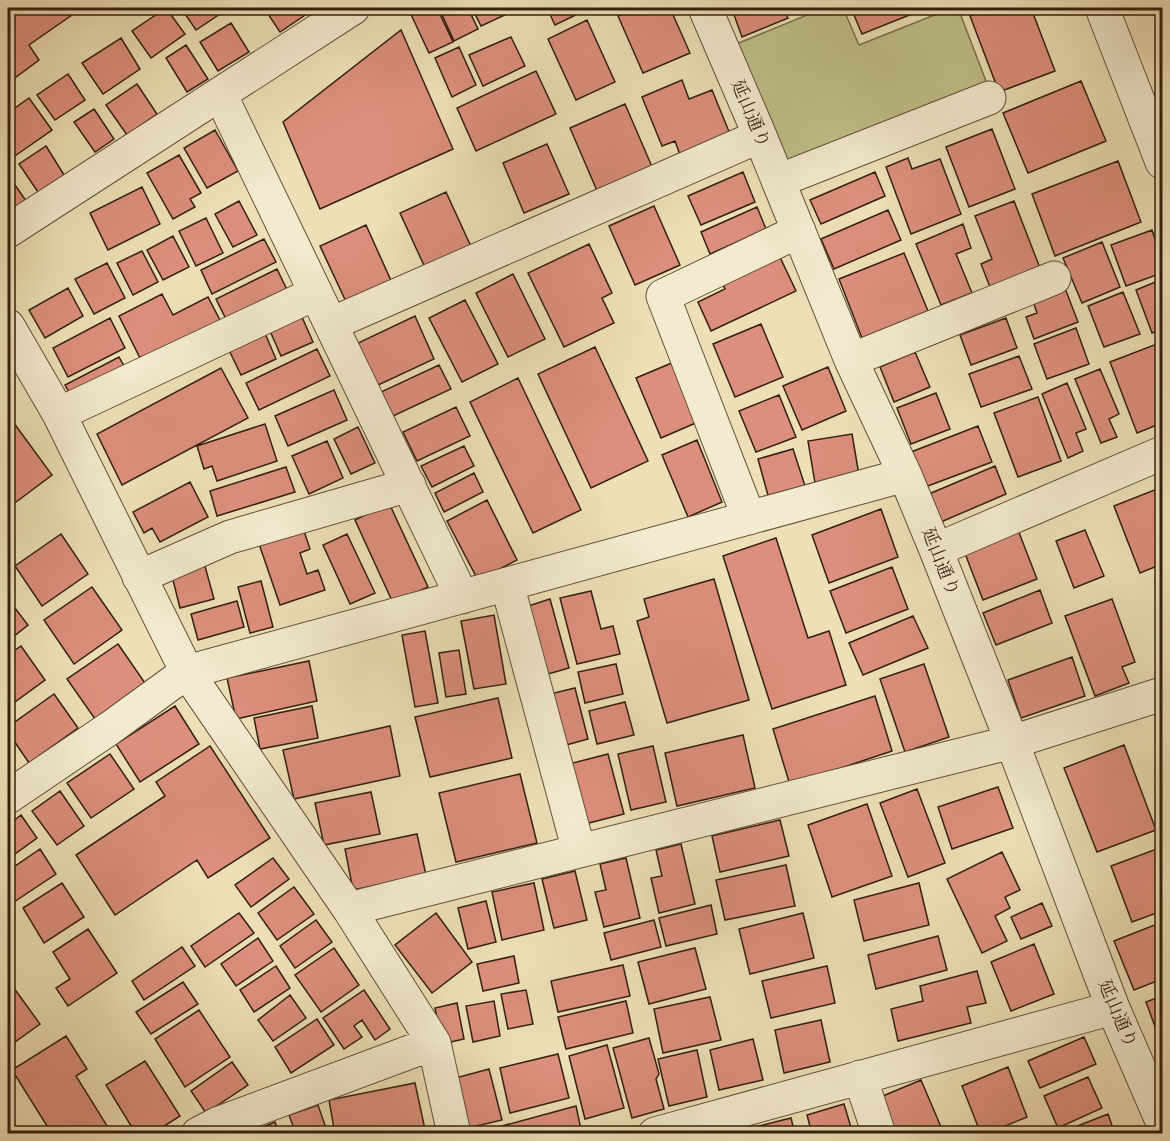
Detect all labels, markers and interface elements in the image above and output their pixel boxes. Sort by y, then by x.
street label: 延山通り [726,77,774,151]
street label: 延山通り [916,525,964,599]
street label: 延山通り [1093,977,1141,1051]

